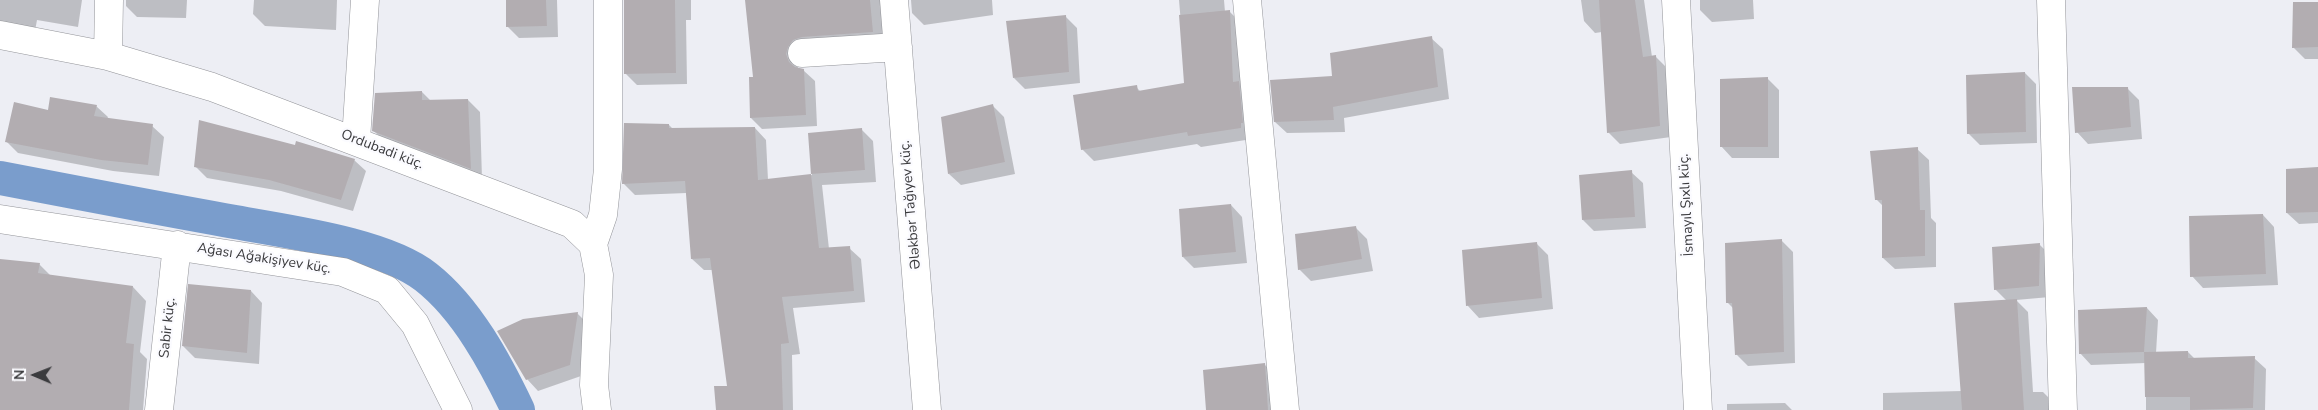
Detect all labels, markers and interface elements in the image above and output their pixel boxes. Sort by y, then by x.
street label: Ordubadi küç. [338,127,426,173]
street label: Ələkbər Tağıyev küç. [897,140,925,270]
street label: İsmayıl Şıxlı küç. [1676,153,1698,257]
street label: Ağası Ağakişiyev küç. [196,240,332,278]
street label: Sabir küç. [156,297,180,359]
north arrow [10,350,60,400]
text: N [10,369,29,380]

